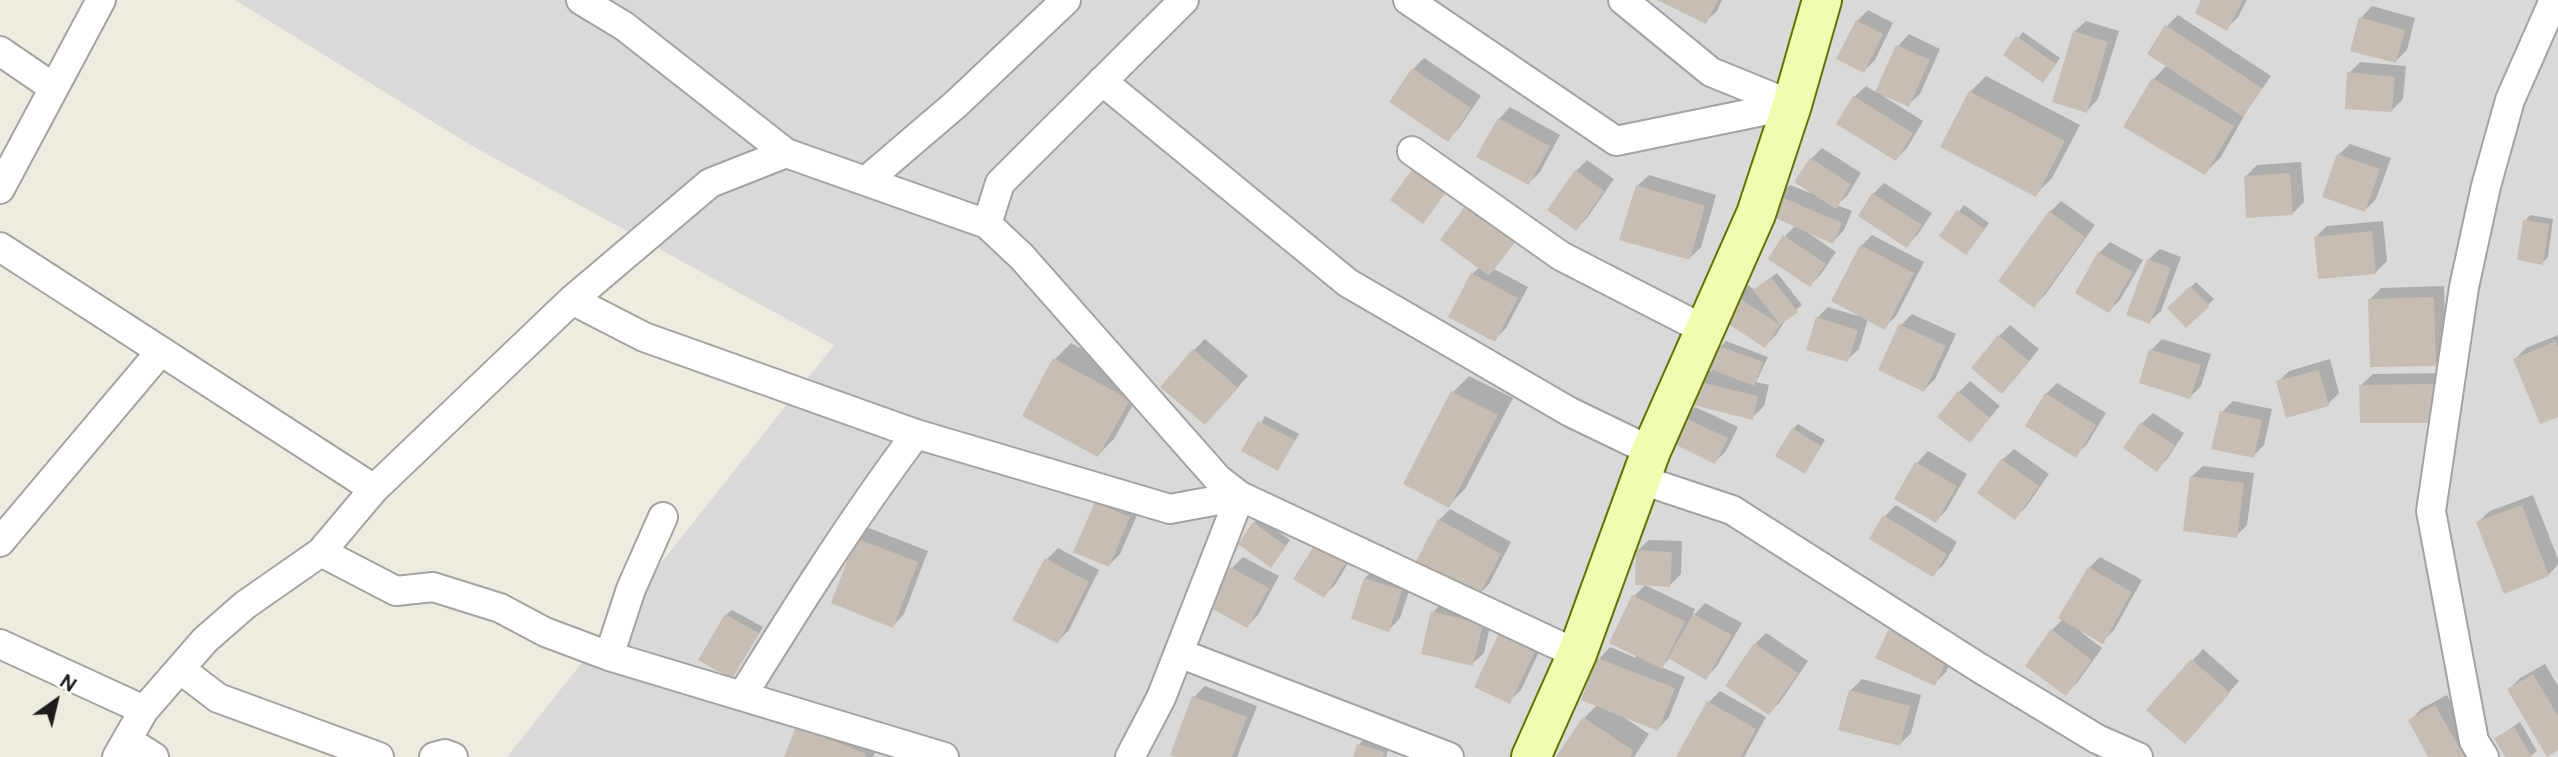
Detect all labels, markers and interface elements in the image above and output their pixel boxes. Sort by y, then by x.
north arrow [21,666,91,736]
text: N [56,670,81,697]

